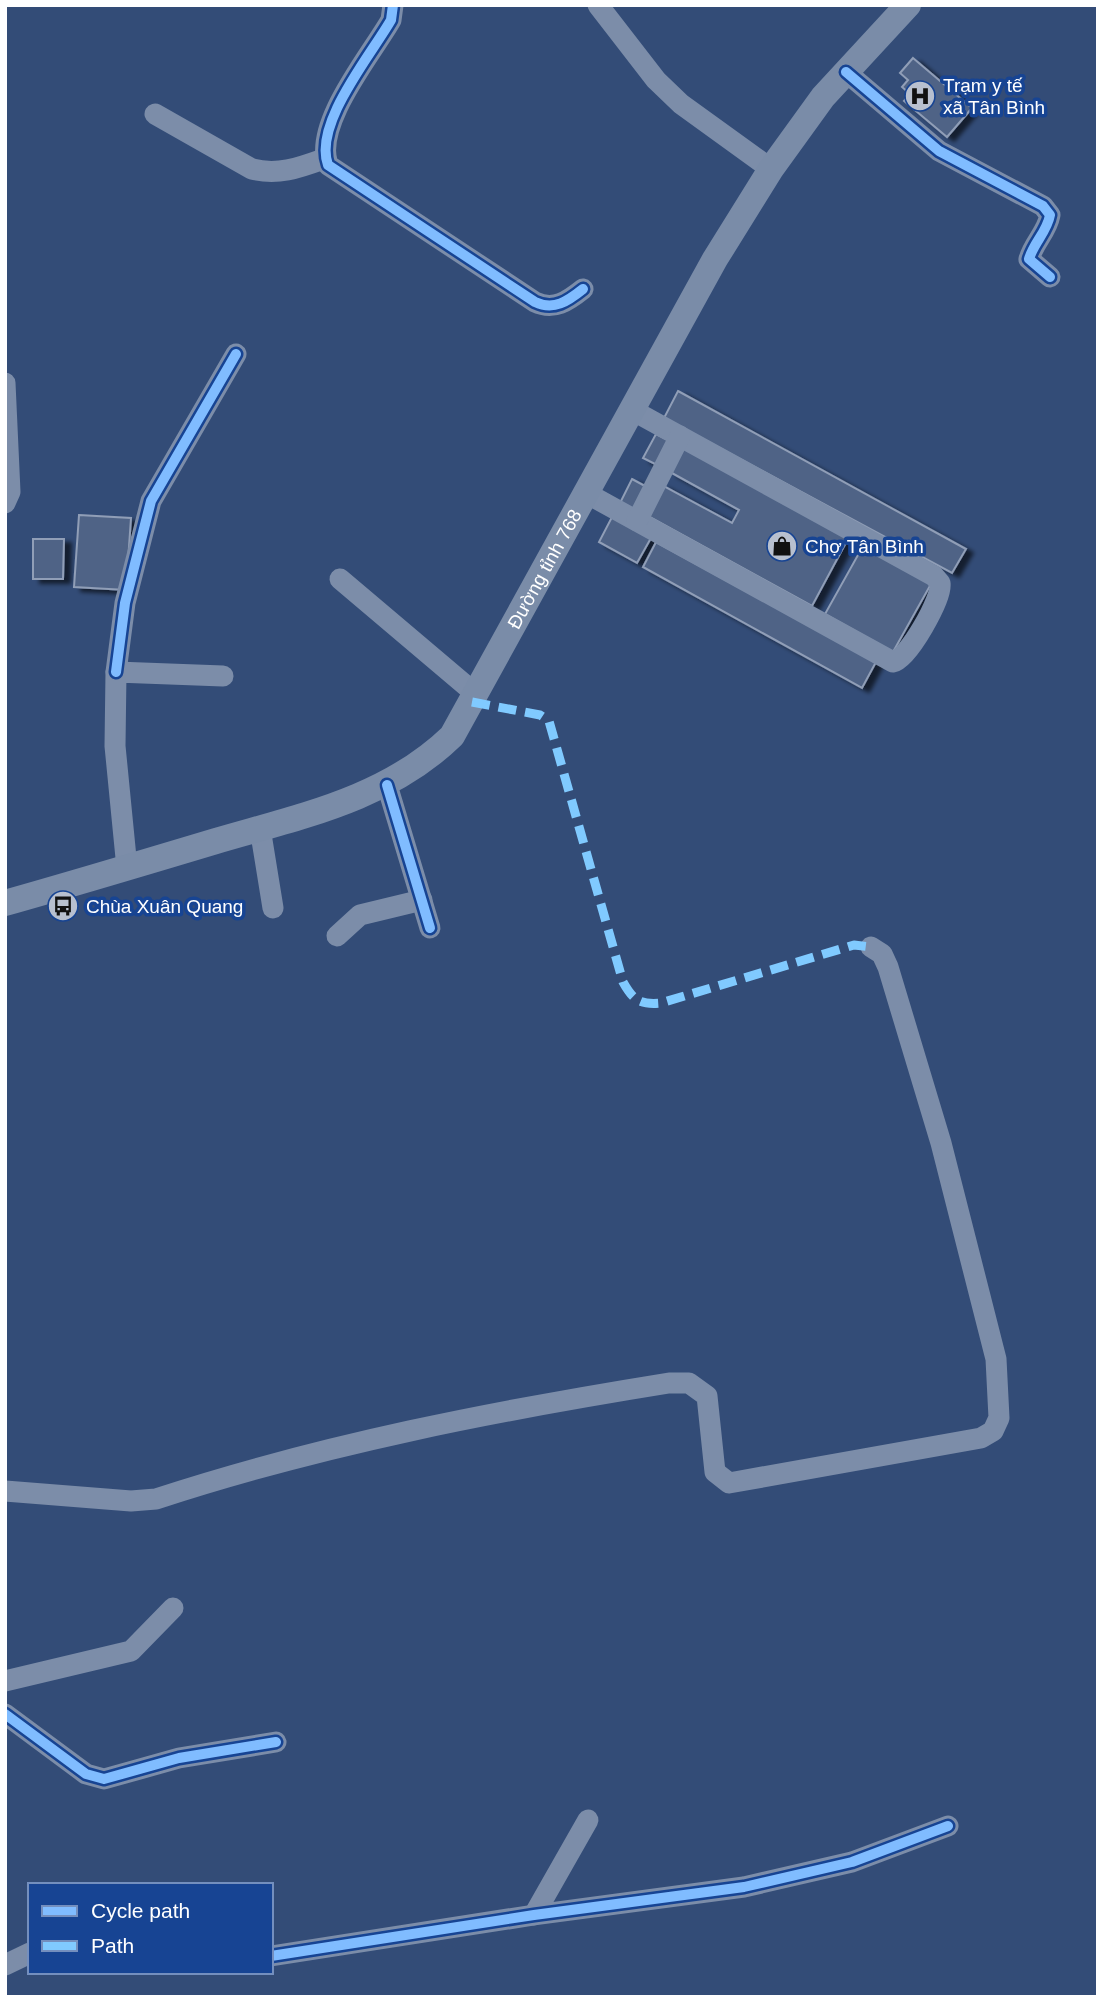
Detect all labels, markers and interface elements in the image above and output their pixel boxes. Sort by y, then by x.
place label: Trạm y tế xã Tân Bình [943,75,1045,118]
hospital icon: Trạm y tế xã Tân Bình [903,79,937,113]
street label: Đường tỉnh 768 [503,506,585,632]
shop icon: Chợ Tân Bình [765,529,799,563]
place label: Chợ Tân Bình [805,536,924,557]
bus stop icon: Chùa Xuân Quang [46,889,80,923]
place label: Chùa Xuân Quang [86,896,243,917]
legend [28,1883,273,1974]
text: Cycle path [91,1899,190,1922]
text: Path [91,1934,134,1957]

